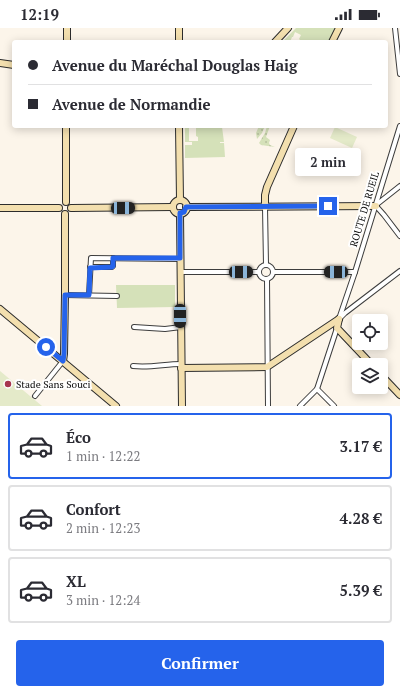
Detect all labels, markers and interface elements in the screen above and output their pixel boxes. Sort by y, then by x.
text: 12:19 [20,4,59,24]
text: Avenue du Maréchal Douglas Haig [52,55,297,75]
text: Avenue de Normandie [52,94,211,114]
callout: 2 min [295,148,361,176]
text: 2 min [310,153,346,171]
street label: ROUTE DE RUEIL [347,170,382,248]
route end [319,197,337,215]
car [111,202,135,214]
car [229,266,253,278]
car [324,266,348,278]
car [174,304,186,328]
map controls [352,314,388,394]
button: locate [352,314,388,350]
route start [37,338,55,356]
button: layers [352,358,388,394]
place label: Stade Sans Souci [16,378,91,391]
marker: Stade Sans Souci [3,379,13,389]
text: Éco [66,427,91,447]
icon: car [18,428,54,464]
text: 3.17 € [340,436,382,456]
text: 1 min · 12:22 [66,447,140,465]
text: Confort [66,499,121,519]
icon: car [18,500,54,536]
text: 4.28 € [340,508,382,528]
text: 2 min · 12:23 [66,519,140,537]
text: XL [66,571,86,591]
icon: car [18,572,54,608]
text: 5.39 € [340,580,382,600]
text: 3 min · 12:24 [66,591,140,609]
button: Confirmer [16,640,384,686]

